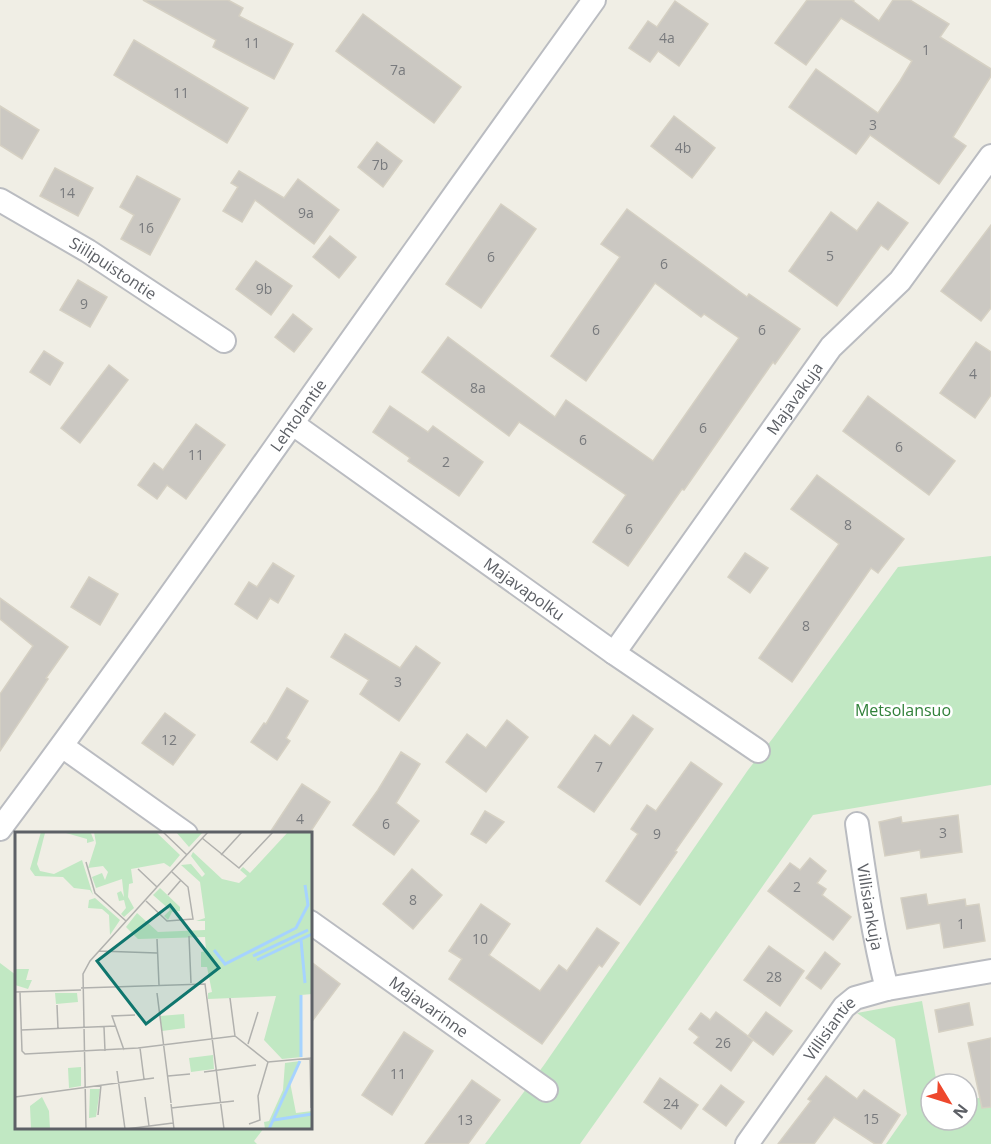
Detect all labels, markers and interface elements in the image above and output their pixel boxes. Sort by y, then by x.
house number: 4a [659,28,675,47]
house number: 11 [244,33,260,52]
house number: 1 [922,40,930,59]
house number: 7a [390,60,406,79]
house number: 11 [173,83,189,102]
house number: 3 [869,115,877,134]
house number: 4b [675,138,691,157]
house number: 7b [372,155,388,174]
house number: 14 [59,183,75,202]
house number: 9a [298,203,314,222]
house number: 16 [138,218,154,237]
street label: Siilipuistontie [65,232,161,305]
house number: 5 [826,246,834,265]
house number: 6 [487,247,495,266]
house number: 6 [660,254,668,273]
house number: 9b [256,279,272,298]
house number: 9 [80,294,88,313]
house number: 6 [592,320,600,339]
house number: 6 [758,320,766,339]
street label: Majavakuja [761,358,828,439]
house number: 4 [969,364,977,383]
street label: Lehtolantie [265,375,331,456]
house number: 8a [470,378,486,397]
house number: 6 [699,418,707,437]
house number: 6 [579,430,587,449]
house number: 6 [895,437,903,456]
house number: 11 [188,445,204,464]
house number: 2 [442,452,450,471]
house number: 8 [844,515,852,534]
house number: 6 [625,519,633,538]
street label: Majavapolku [479,552,569,625]
house number: 8 [802,616,810,635]
house number: 3 [394,672,402,691]
park label: Metsolansuo [855,699,951,721]
house number: 12 [161,730,177,749]
house number: 7 [595,757,603,776]
house number: 4 [296,809,304,828]
house number: 6 [382,814,390,833]
house number: 3 [939,823,947,842]
house number: 9 [653,824,661,843]
inset map [15,832,312,1129]
street label: Villisiankuja [852,862,889,952]
house number: 2 [793,877,801,896]
house number: 8 [409,890,417,909]
house number: 1 [957,914,965,933]
house number: 10 [472,929,488,948]
house number: 28 [766,967,782,986]
street label: Majavarinne [385,971,473,1042]
street label: Villisiantie [798,991,860,1065]
house number: 26 [715,1033,731,1052]
house number: 11 [390,1064,406,1083]
north arrow [919,1072,979,1132]
house number: 24 [663,1094,679,1113]
text: N [948,1099,973,1123]
house number: 15 [863,1109,879,1128]
house number: 13 [457,1110,473,1129]

